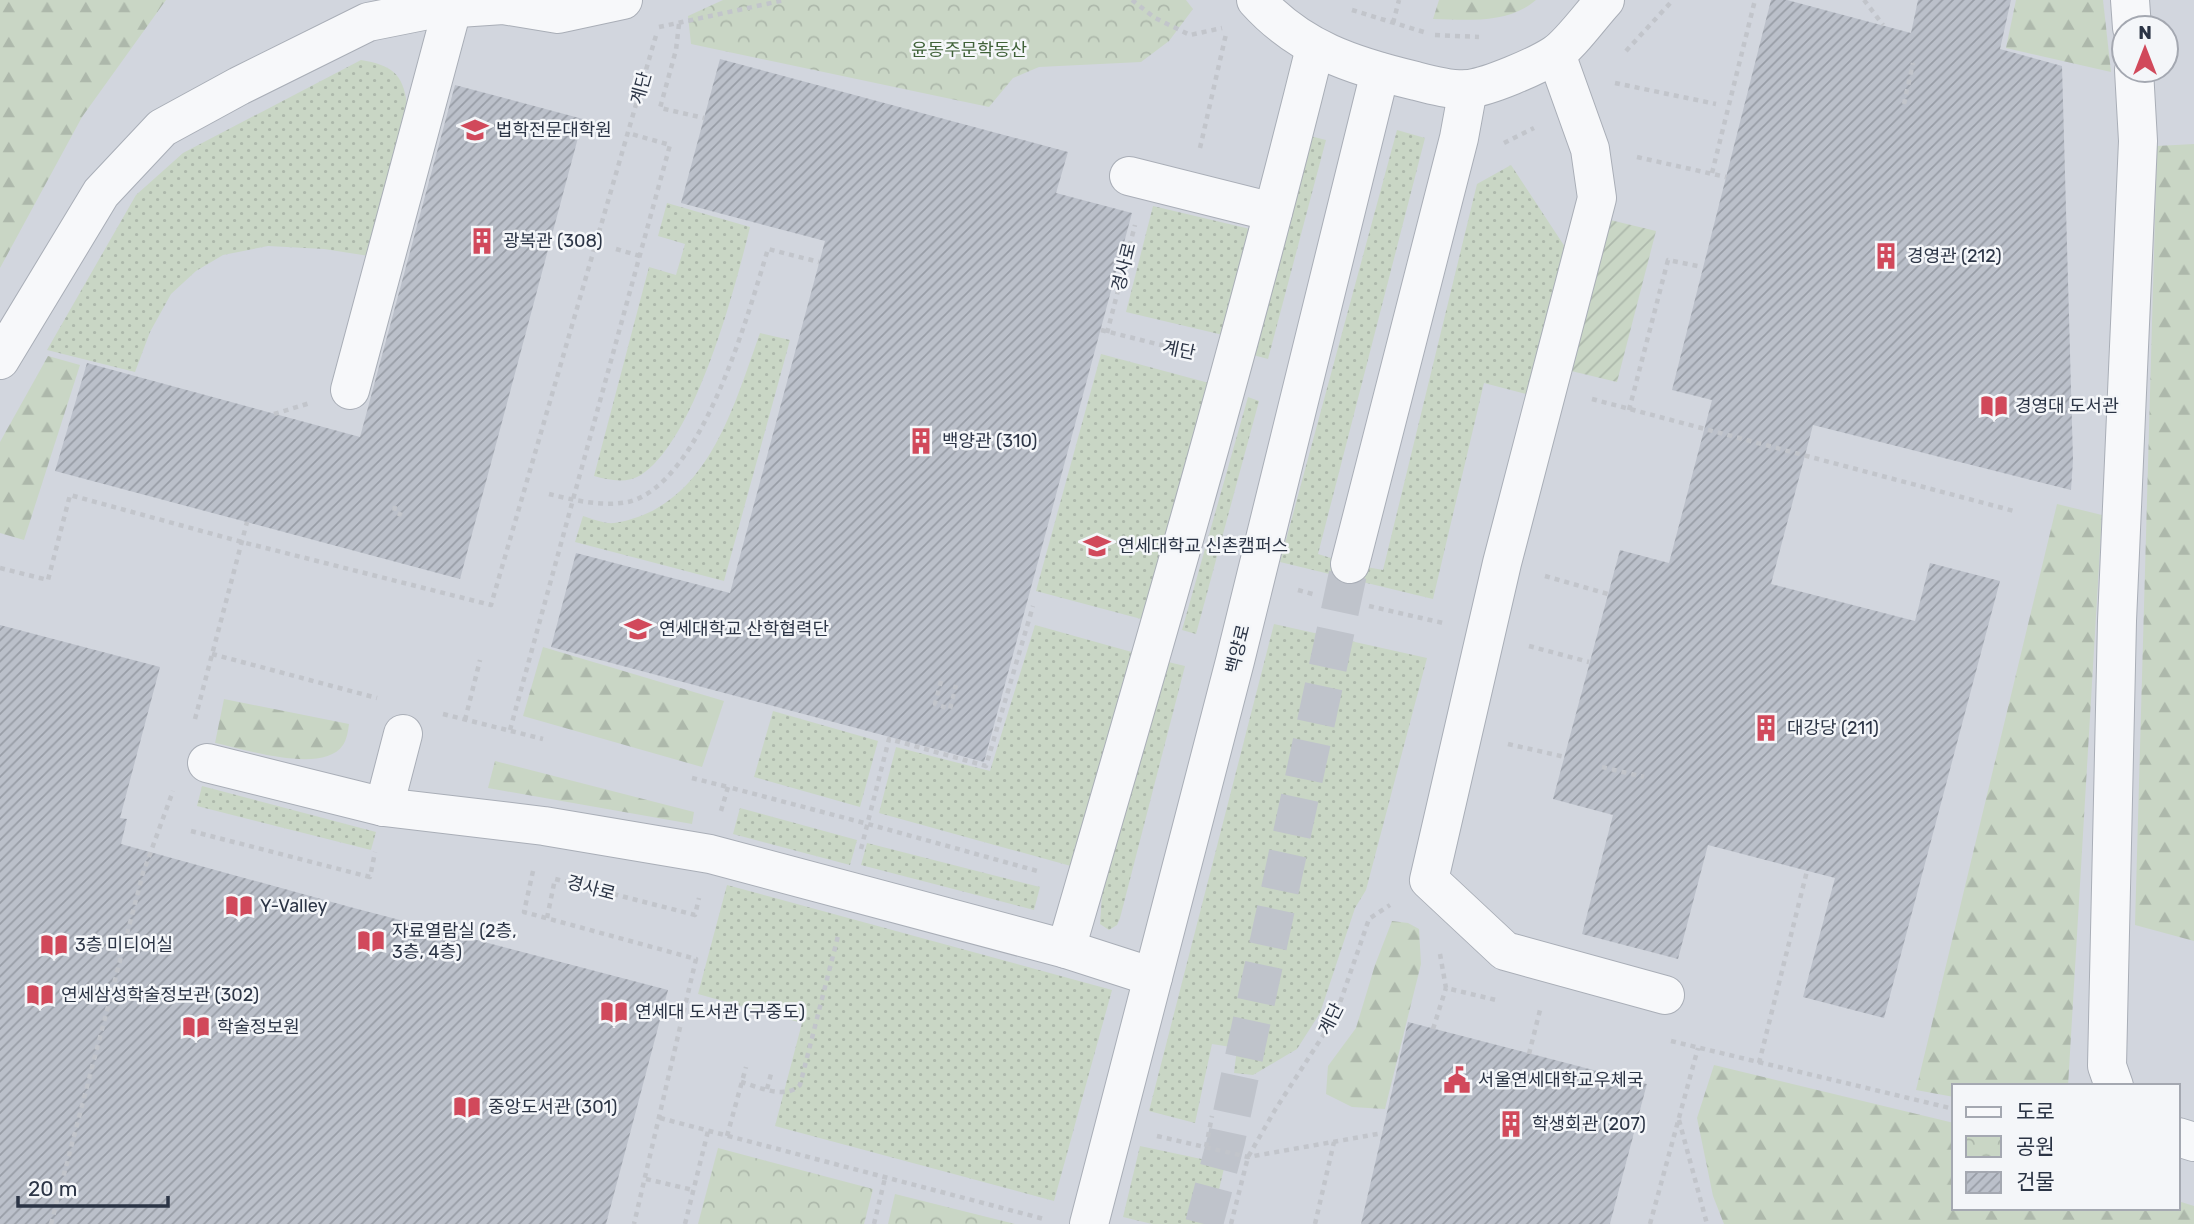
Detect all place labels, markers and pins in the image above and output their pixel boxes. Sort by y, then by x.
school or university icon: 법학전문대학원 [460,115,490,145]
place label: 법학전문대학원 [496,119,612,141]
building icon: 광복관 (308) [467,226,497,256]
place label: 광복관 (308) [503,230,603,252]
building icon: 경영관 (212) [1871,241,1901,271]
place label: 경영관 (212) [1907,245,2002,267]
library icon: 경영대 도서관 [1979,391,2009,421]
place label: 경영대 도서관 [2015,395,2119,417]
building icon: 백양관 (310) [906,426,936,456]
place label: 백양관 (310) [942,430,1037,452]
school or university icon: 연세대학교 신촌캠퍼스 [1082,531,1112,561]
place label: 연세대학교 신촌캠퍼스 [1118,535,1288,557]
school or university icon: 연세대학교 산학협력단 [623,614,653,644]
place label: 연세대학교 산학협력단 [659,618,829,640]
building icon: 대강당 (211) [1751,713,1781,743]
place label: 대강당 (211) [1787,717,1879,739]
library icon: Y-Valley [224,891,254,921]
place label: Y-Valley [260,895,328,917]
place label: 자료열람실 (2층, 3층, 4층) [392,920,517,963]
library icon: 자료열람실 (2층, 3층, 4층) [356,926,386,956]
library icon: 3층 미디어실 [39,930,69,960]
place label: 3층 미디어실 [75,934,173,956]
library icon: 연세삼성학술정보관 (302) [25,980,55,1010]
place label: 연세삼성학술정보관 (302) [61,984,259,1006]
library icon: 연세대 도서관 (구중도) [599,997,629,1027]
place label: 연세대 도서관 (구중도) [635,1001,805,1023]
library icon: 학술정보원 [181,1012,211,1042]
place label: 학술정보원 [217,1016,300,1038]
public building icon: 서울연세대학교우체국 [1442,1065,1472,1095]
place label: 서울연세대학교우체국 [1478,1069,1644,1091]
library icon: 중앙도서관 (301) [452,1092,482,1122]
place label: 중앙도서관 (301) [488,1096,617,1118]
building icon: 학생회관 (207) [1496,1109,1526,1139]
place label: 학생회관 (207) [1532,1113,1646,1135]

